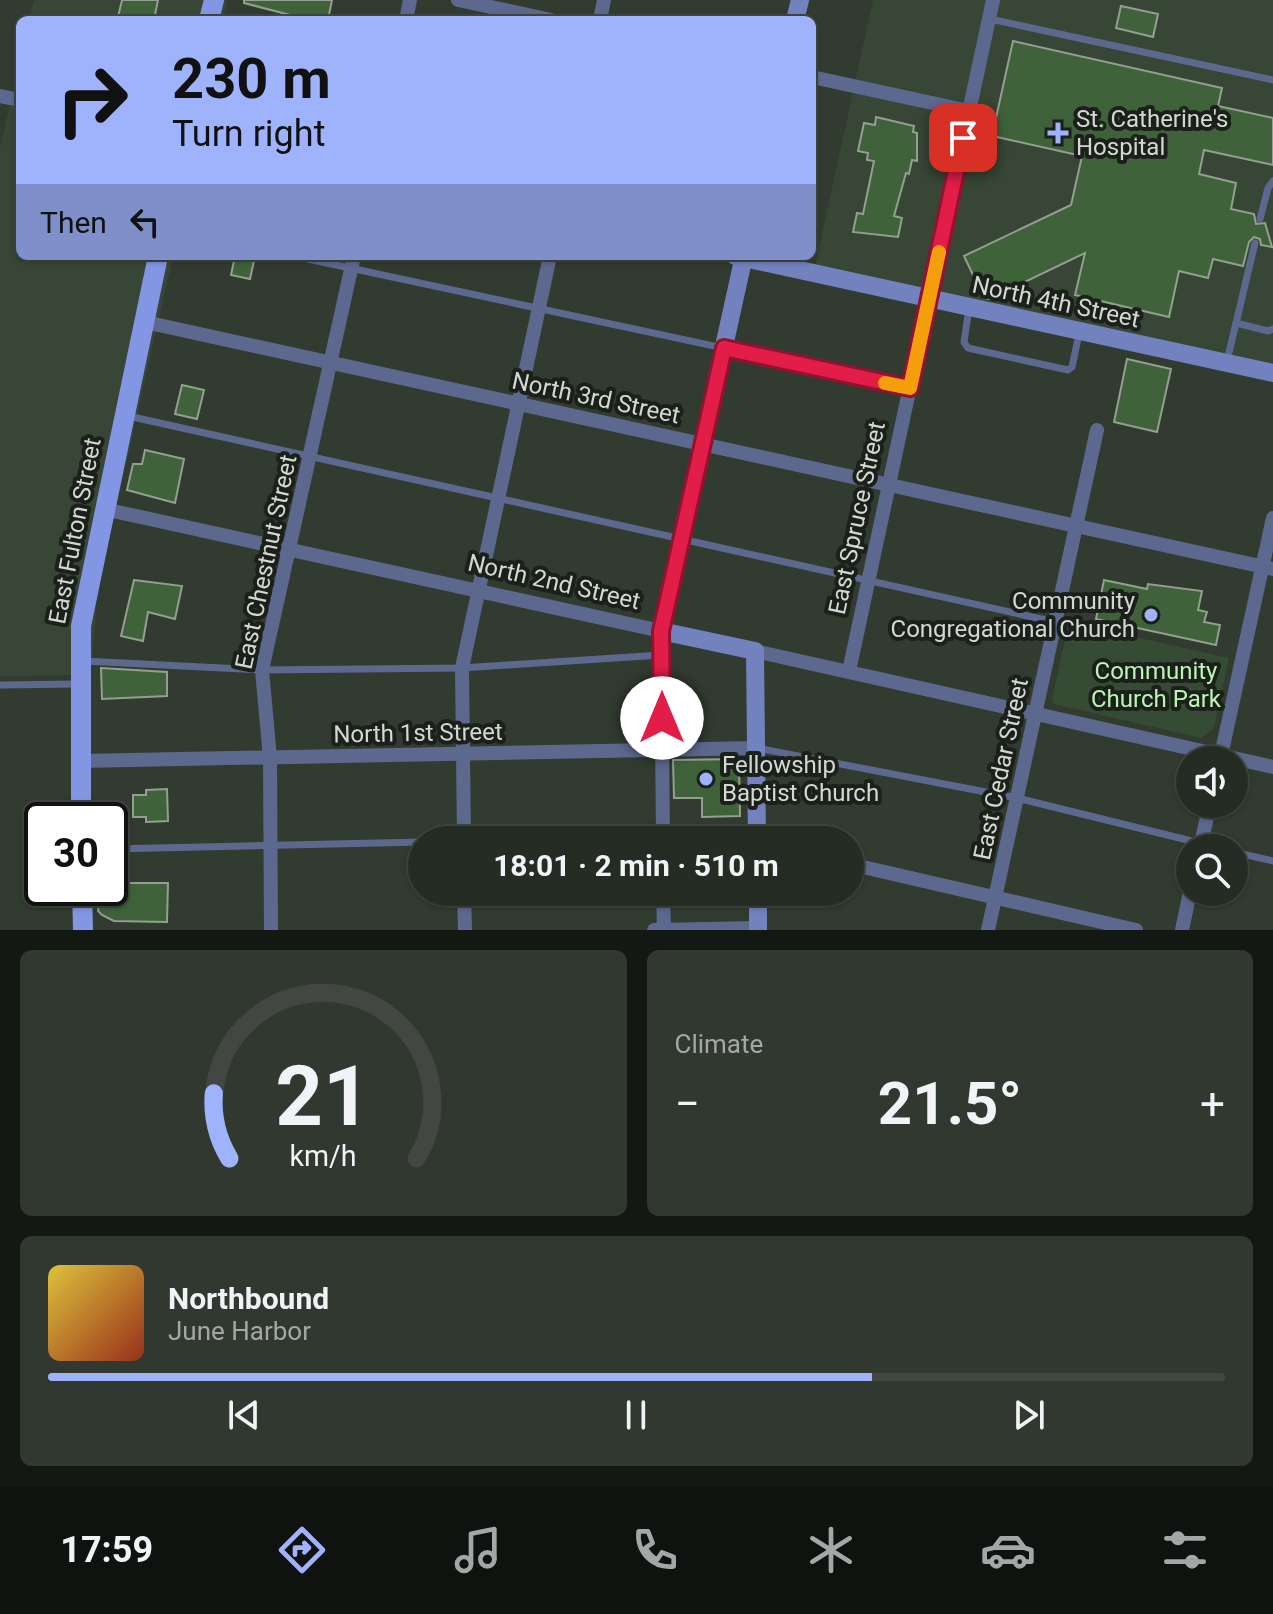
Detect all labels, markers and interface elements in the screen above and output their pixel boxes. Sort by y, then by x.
text: 230 m [172,46,331,112]
icon: right [40,48,144,152]
pin [929,104,997,172]
place label: St. Catherine's Hospital [1076,105,1228,161]
text: Turn right [172,113,325,155]
icon: arrive [941,116,985,160]
marker: St. Catherine's Hospital [1047,122,1069,144]
icon: left [123,200,167,244]
text: Then [40,205,107,240]
street label: North 4th Street [970,271,1142,333]
street label: North 3rd Street [510,367,683,429]
street label: East Spruce Street [823,419,891,617]
street label: East Fulton Street [43,436,107,626]
street label: East Chestnut Street [230,452,302,672]
street label: North 2nd Street [465,549,643,615]
place label: Community Congregational Church [891,587,1136,643]
marker: Community Congregational Church [1142,606,1160,624]
park label: Community Church Park [1091,657,1222,713]
street label: East Cedar Street [968,675,1034,863]
position arrow [620,676,704,760]
street label: North 1st Street [333,718,503,748]
map controls [1176,746,1248,906]
button: sound [1176,746,1248,818]
place label: Fellowship Baptist Church [722,751,879,807]
marker: Fellowship Baptist Church [697,770,715,788]
speed limit sign: 30 [24,802,128,906]
button: search [1176,834,1248,906]
text: 18:01 · 2 min · 510 m [493,848,779,883]
text: Climate [675,1029,763,1059]
text: 21 [276,1048,371,1145]
text: 21.5° [878,1068,1022,1139]
text: − [675,1078,700,1130]
text: + [1200,1078,1225,1130]
text: km/h [290,1139,357,1173]
text: Northbound [168,1281,329,1316]
text: June Harbor [168,1316,311,1346]
icon: previous [222,1393,266,1437]
icon: pause [614,1393,658,1437]
icon: next [1007,1393,1051,1437]
icon: directions [274,1522,330,1578]
icon: music [450,1522,506,1578]
icon: phone [627,1522,683,1578]
icon: climate [803,1522,859,1578]
icon: car [980,1522,1036,1578]
icon: filters [1157,1522,1213,1578]
text: 17:59 [60,1529,153,1571]

